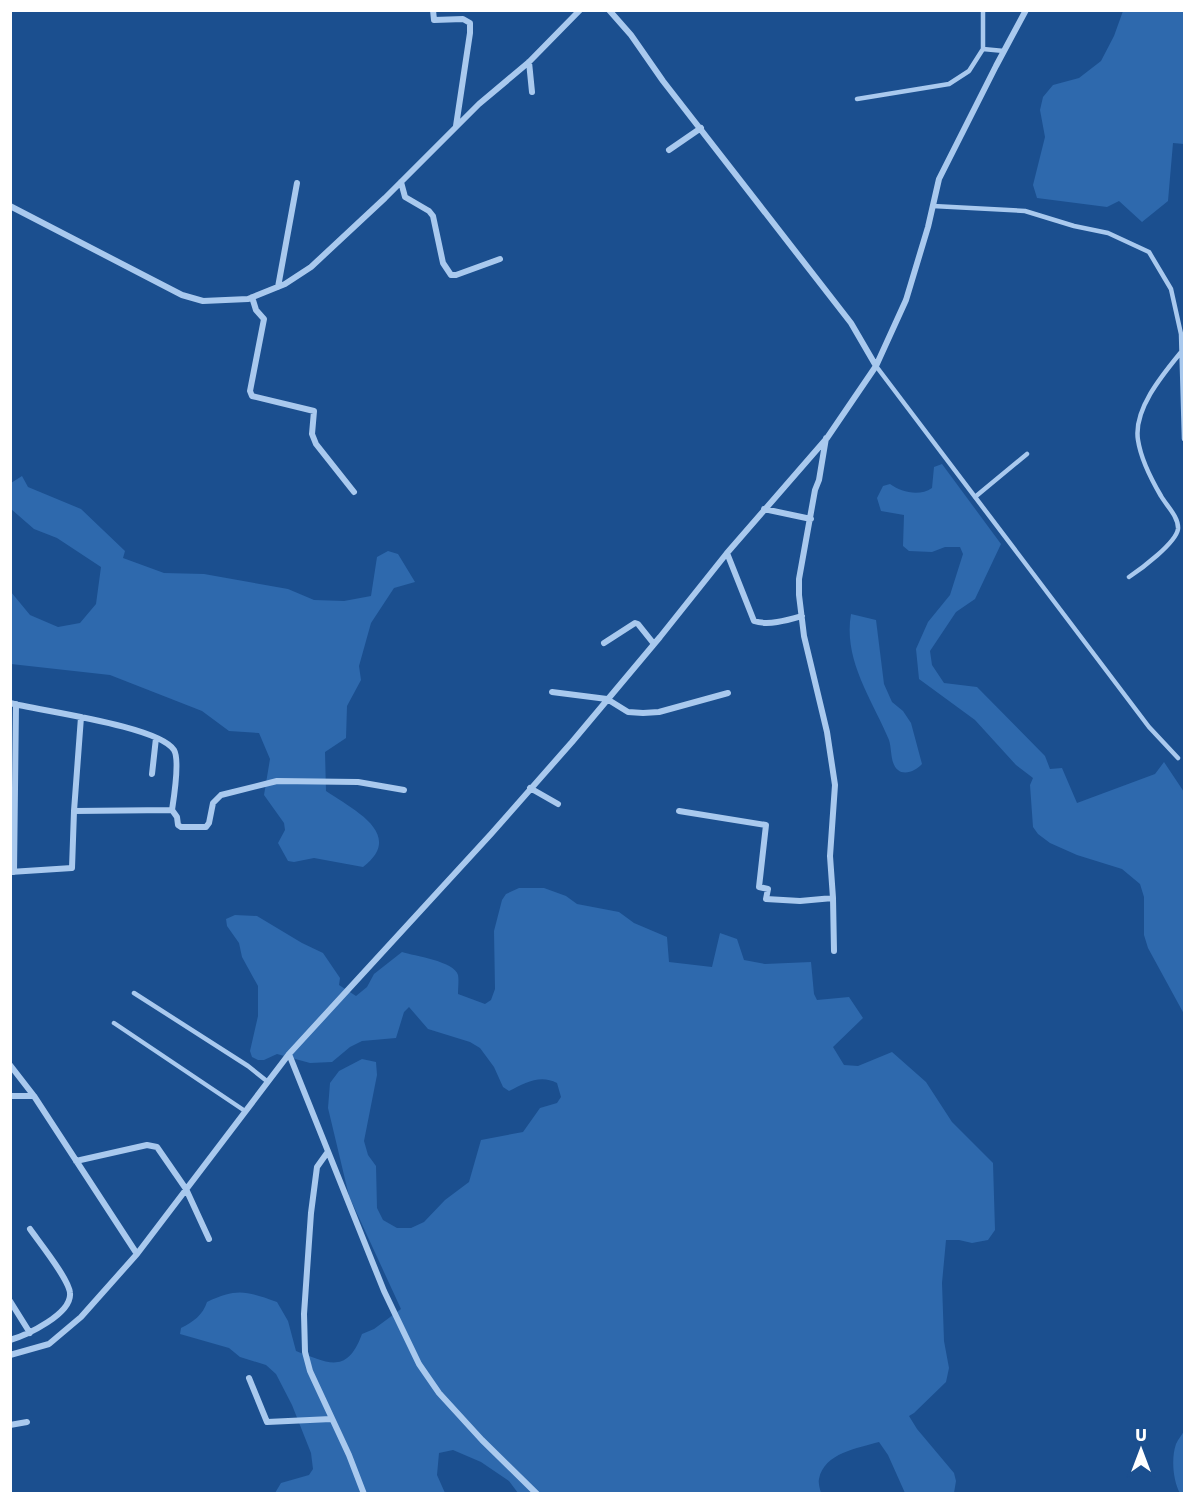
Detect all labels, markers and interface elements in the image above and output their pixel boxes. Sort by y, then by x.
north arrow [1111,1420,1171,1480]
text: U [1135,1426,1147,1445]

